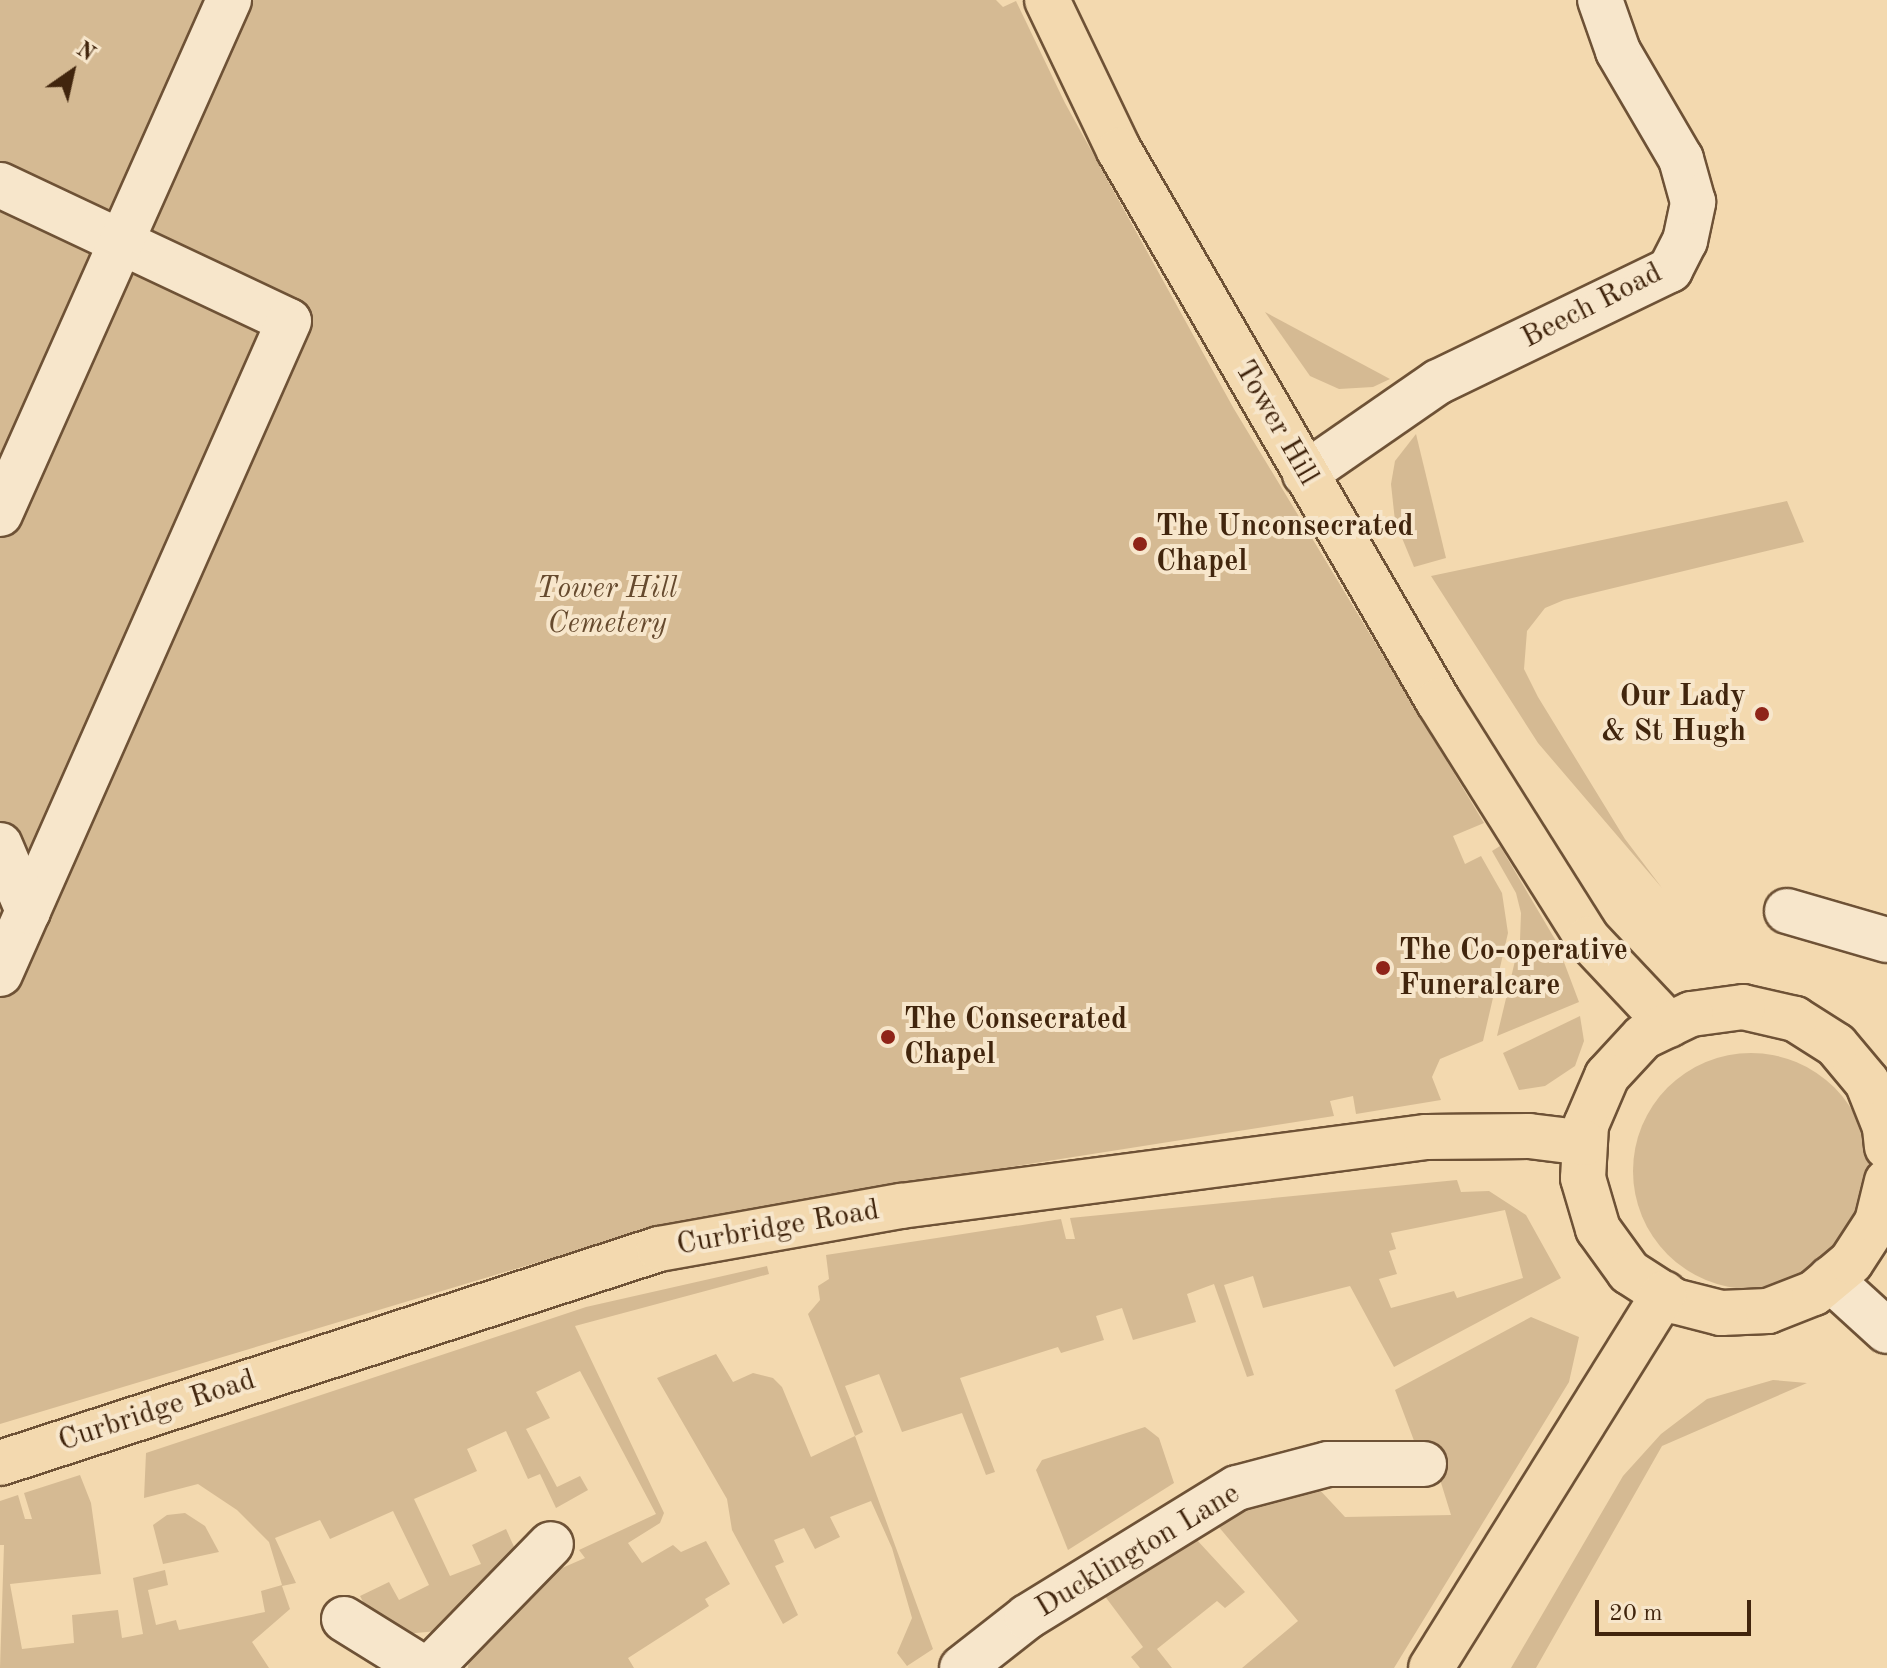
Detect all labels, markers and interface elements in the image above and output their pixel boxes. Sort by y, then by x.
north arrow [32,32,112,112]
text: N [72,38,99,66]
street label: Beech Road [1516,255,1668,357]
street label: Tower Hill [1226,354,1326,492]
place label: The Unconsecrated Chapel [1156,509,1414,580]
marker: The Unconsecrated Chapel [1131,535,1149,553]
park label: Tower Hill Cemetery [536,571,678,642]
place label: Our Lady & St Hugh [1601,679,1746,750]
marker: Our Lady & St Hugh [1753,705,1771,723]
place label: The Co-operative Funeralcare [1399,933,1628,1004]
marker: The Co-operative Funeralcare [1374,959,1392,977]
place label: The Consecrated Chapel [904,1002,1127,1072]
marker: The Consecrated Chapel [879,1028,897,1046]
street label: Curbridge Road [674,1192,882,1264]
street label: Curbridge Road [54,1362,260,1460]
street label: Ducklington Lane [1029,1476,1247,1626]
scale bar [1599,1584,1755,1634]
text: 20 m [1609,1602,1663,1626]

